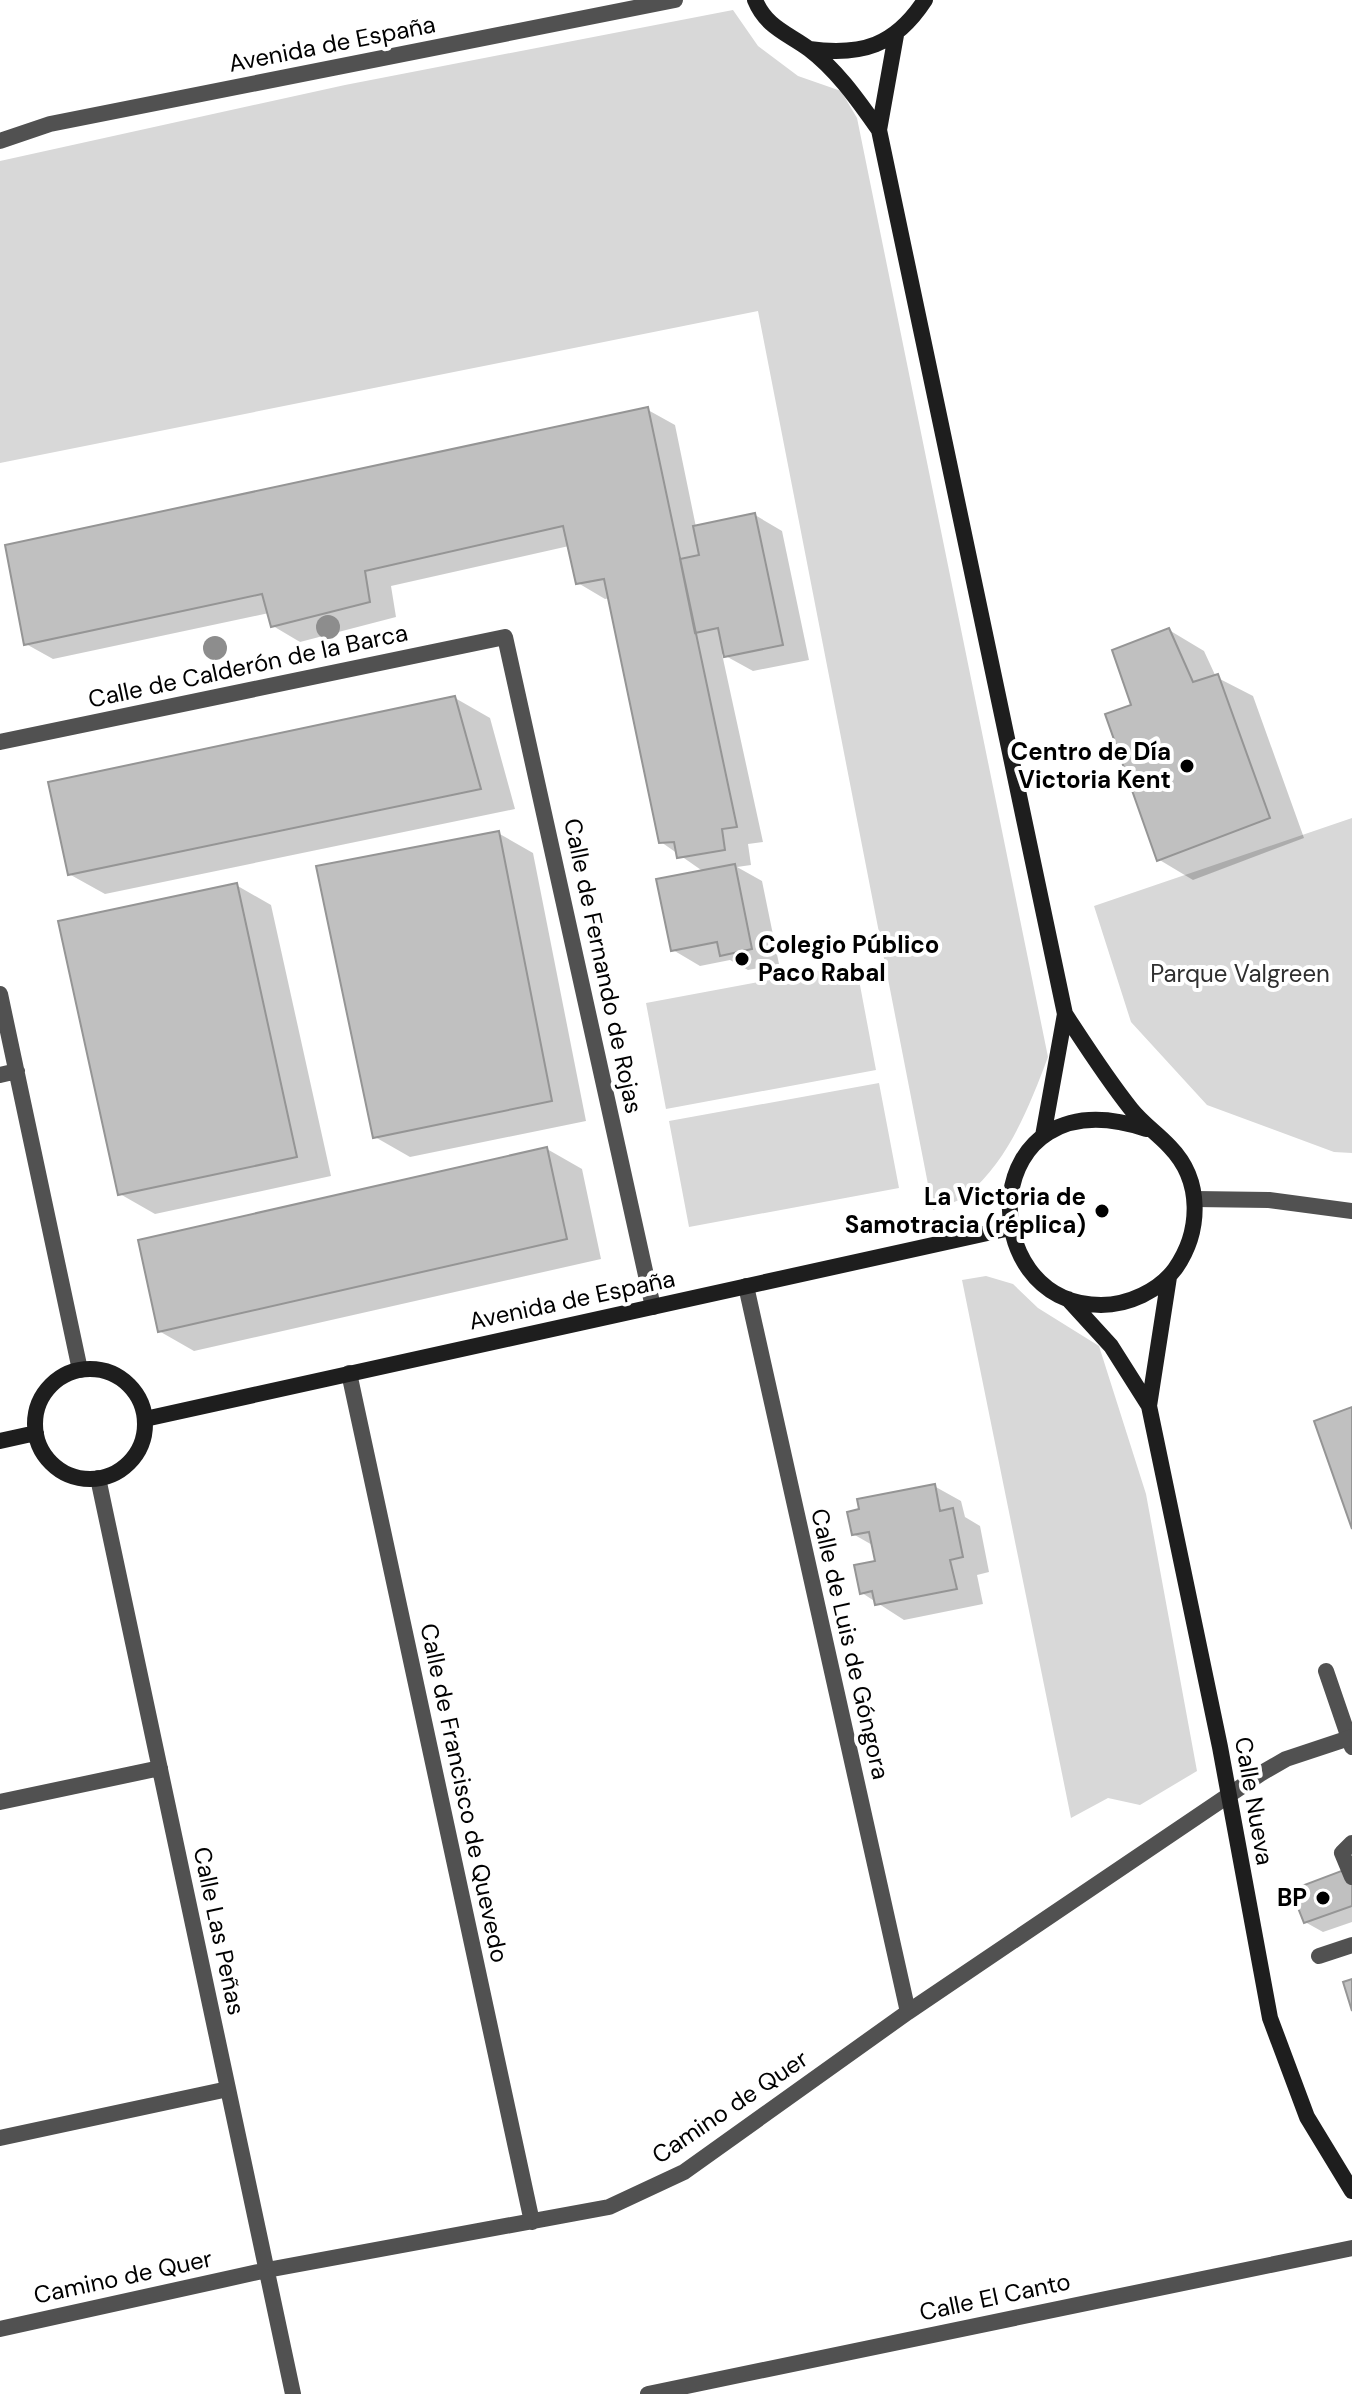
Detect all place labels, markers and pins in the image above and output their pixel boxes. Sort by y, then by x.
place label: Centro de Día Victoria Kent [1010,736,1171,795]
marker: Centro de Día Victoria Kent [1178,757,1196,775]
place label: Colegio Público Paco Rabal [758,929,940,988]
marker: Colegio Público Paco Rabal [733,950,751,968]
place label: La Victoria de Samotracia (réplica) [845,1181,1086,1240]
marker: La Victoria de Samotracia (réplica) [1093,1202,1111,1220]
place label: BP [1277,1882,1307,1913]
marker: BP [1314,1889,1332,1907]

